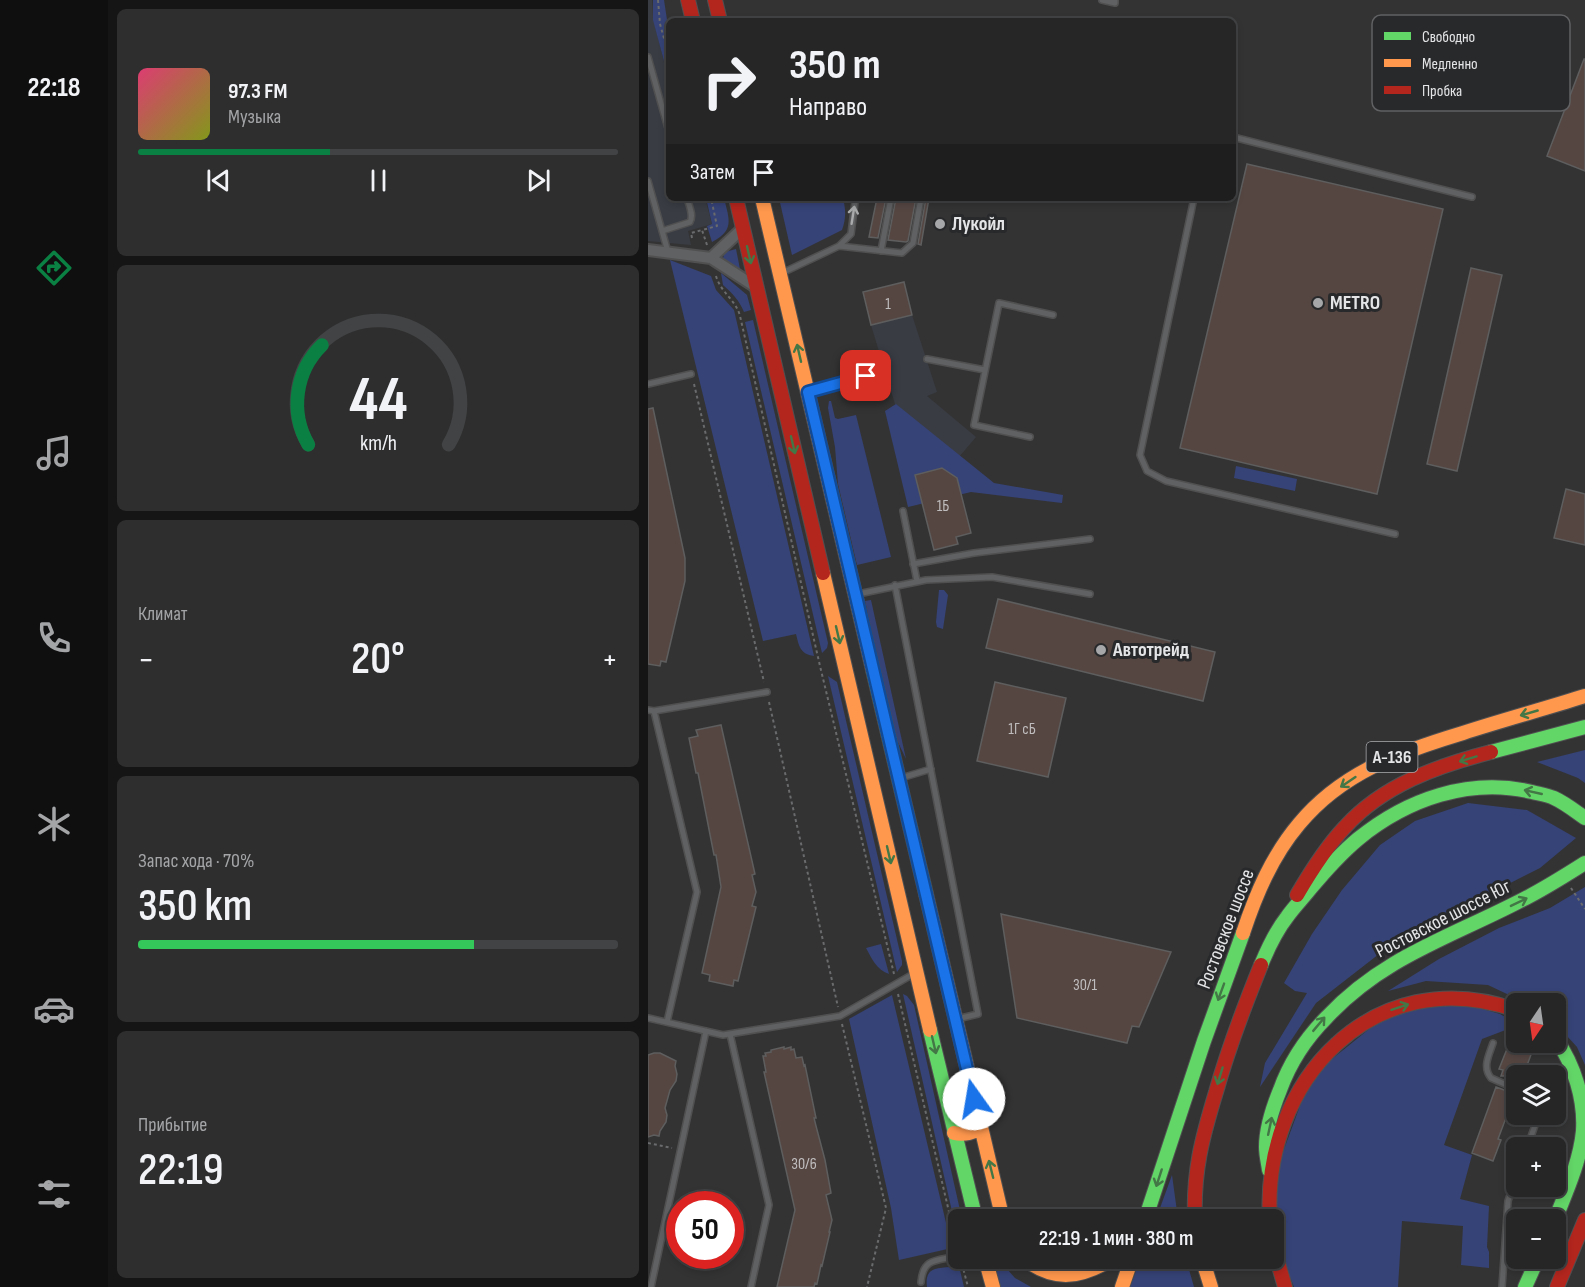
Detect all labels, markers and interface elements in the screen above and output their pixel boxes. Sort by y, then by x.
legend [1372,15,1570,111]
text: Свободно [1422,28,1475,47]
text: 350 m [789,40,881,91]
icon: right [690,42,768,120]
text: Медленно [1422,55,1478,74]
text: 22:18 [27,72,81,104]
text: 97.3 FM [228,78,287,105]
text: Пробка [1422,82,1462,101]
text: Направо [789,91,867,123]
text: Музыка [228,105,281,129]
icon: arrive [747,156,780,189]
text: Затем [690,159,735,186]
icon: previous [202,164,235,197]
icon: pause [362,164,395,197]
icon: next [522,164,555,197]
one-way arrow [848,206,859,225]
place label: Лукойл [952,212,1005,236]
marker: Лукойл [933,217,947,231]
one-way arrow [744,245,755,264]
icon: directions [33,247,75,289]
place label: METRO [1330,291,1380,315]
house number: 1 [885,295,891,314]
marker: METRO [1311,296,1325,310]
one-way arrow [793,344,805,363]
pin [840,350,891,401]
icon: arrive [849,359,882,392]
text: 44 [349,363,407,438]
text: km/h [359,431,397,456]
icon: music [33,432,75,474]
one-way arrow [788,435,800,454]
house number: 1Б [937,497,949,516]
text: Климат [138,602,188,626]
icon: phone [33,617,75,659]
one-way arrow [833,625,844,644]
text: 20° [351,632,405,687]
place label: Автотрейд [1112,638,1190,662]
text: − [138,640,154,680]
text: + [602,640,618,680]
marker: Автотрейд [1094,643,1108,657]
one-way arrow [1520,708,1539,719]
house number: 1Г сБ [1008,720,1036,739]
road number: А-136 [1366,742,1418,772]
one-way arrow [1459,754,1478,765]
one-way arrow [1340,776,1356,788]
one-way arrow [1524,785,1543,797]
icon: climate [33,803,75,845]
one-way arrow [884,845,896,864]
text: Запас хода · 70% [138,849,254,873]
street label: Ростовское шоссе [1192,866,1260,992]
street label: Ростовское шоссе Юг [1371,875,1515,963]
text: 350 km [138,879,252,934]
one-way arrow [1510,895,1528,907]
house number: 30/1 [1073,976,1097,995]
one-way arrow [1215,982,1226,1001]
icon: car [33,988,75,1030]
north arrow [1506,993,1566,1053]
map controls [1506,993,1566,1269]
one-way arrow [1390,1001,1409,1012]
one-way arrow [1312,1016,1325,1032]
one-way arrow [928,1035,940,1054]
button: layers [1506,1065,1566,1125]
one-way arrow [1214,1066,1225,1085]
position arrow [942,1067,1006,1131]
text: Прибытие [138,1113,207,1137]
one-way arrow [1264,1117,1276,1136]
button: + [1506,1137,1566,1197]
text: 22:19 [138,1143,223,1198]
house number: 30/6 [791,1155,817,1174]
one-way arrow [985,1160,997,1179]
one-way arrow [1153,1168,1164,1187]
icon: filters [33,1173,75,1215]
speed limit sign: 50 [666,1191,744,1269]
button: − [1506,1209,1566,1269]
text: 22:19 · 1 мин · 380 m [1039,1225,1193,1252]

